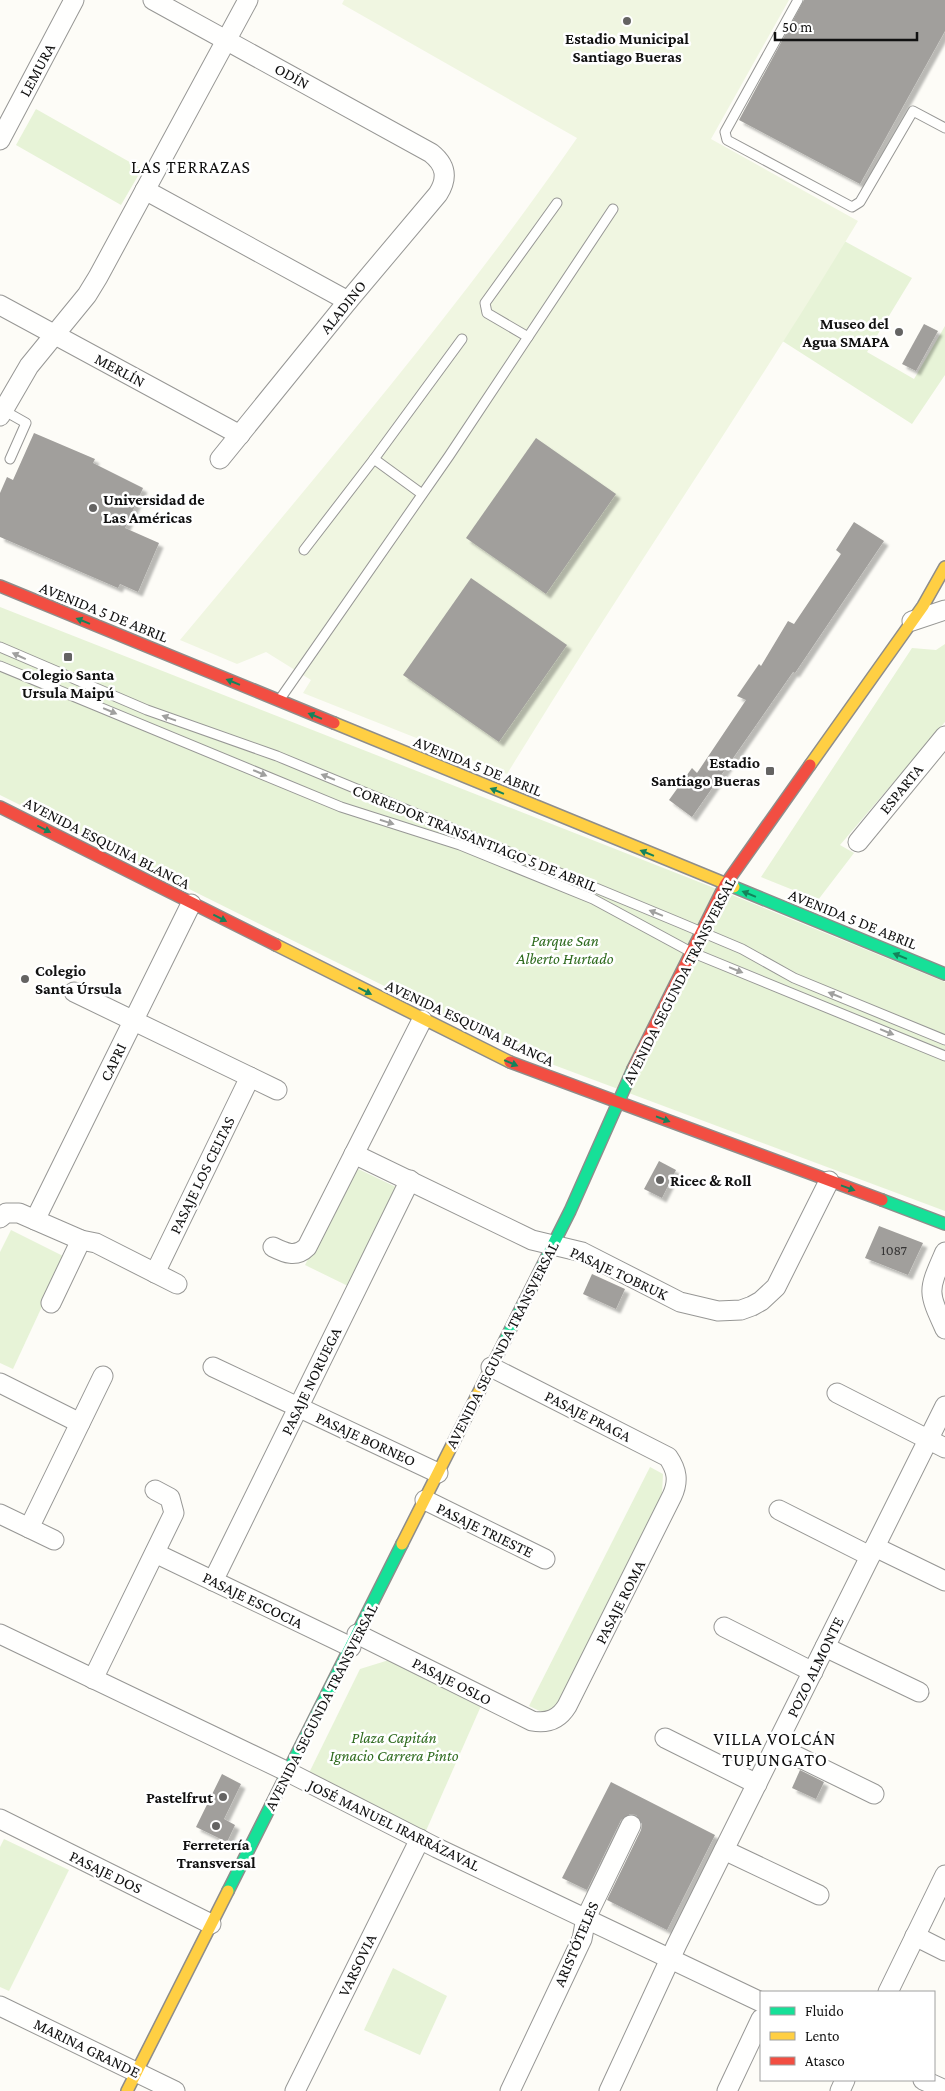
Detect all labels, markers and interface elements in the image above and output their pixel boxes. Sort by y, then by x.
scale bar [775,10,918,42]
marker: Estadio Municipal Santiago Bueras [621,15,633,27]
text: 50 m [782,19,812,35]
place label: Estadio Municipal Santiago Bueras [565,30,689,65]
street label: LEMURA [16,40,59,100]
street label: ODÍN [272,60,312,92]
district label: LAS TERRAZAS [131,157,251,177]
street label: ALADINO [317,277,369,337]
place label: Museo del Agua SMAPA [801,315,889,350]
marker: Museo del Agua SMAPA [893,326,905,338]
street label: MERLÍN [92,350,148,390]
place label: Universidad de Las Américas [103,491,205,526]
marker: Universidad de Las Américas [87,502,99,514]
street label: AVENIDA 5 DE ABRIL [37,578,171,646]
one-way arrow [76,616,90,624]
marker: Colegio Santa Ursula Maipú [62,651,74,663]
one-way arrow [12,652,26,660]
place label: Colegio Santa Ursula Maipú [22,666,115,701]
one-way arrow [226,678,240,686]
one-way arrow [103,707,118,715]
one-way arrow [307,711,322,719]
one-way arrow [161,714,176,722]
street label: AVENIDA 5 DE ABRIL [411,732,545,800]
place label: Estadio Santiago Bueras [651,754,760,789]
street label: ESPARTA [876,760,927,817]
marker: Estadio Santiago Bueras [764,765,776,777]
one-way arrow [253,770,267,778]
one-way arrow [321,773,335,781]
street label: CORREDOR TRANSANTIAGO 5 DE ABRIL [350,781,600,895]
one-way arrow [490,786,504,794]
street label: AVENIDA ESQUINA BLANCA [21,794,194,893]
one-way arrow [380,818,395,826]
one-way arrow [36,825,51,833]
one-way arrow [640,848,655,856]
street label: AVENIDA SEGUNDA TRANSVERSAL [619,875,739,1087]
street label: AVENIDA 5 DE ABRIL [786,885,920,953]
one-way arrow [742,890,756,898]
one-way arrow [648,909,663,917]
one-way arrow [213,914,227,922]
park label: Parque San Alberto Hurtado [516,932,614,967]
one-way arrow [893,951,907,959]
place label: Colegio Santa Úrsula [35,962,122,997]
one-way arrow [729,967,743,975]
marker: Colegio Santa Úrsula [19,973,31,985]
street label: AVENIDA ESQUINA BLANCA [383,976,558,1070]
one-way arrow [358,987,372,995]
one-way arrow [828,990,842,998]
one-way arrow [879,1029,894,1037]
street label: CAPRI [97,1040,129,1084]
one-way arrow [504,1059,518,1067]
street label: PASAJE LOS CELTAS [166,1114,239,1237]
one-way arrow [656,1115,671,1123]
place label: Ricec & Roll [670,1172,752,1189]
marker: Ricec & Roll [654,1174,666,1186]
one-way arrow [841,1184,856,1192]
street label: AVENIDA SEGUNDA TRANSVERSAL [442,1239,562,1451]
house number: 1087 [881,1242,908,1258]
street label: PASAJE TOBRUK [567,1243,671,1304]
street label: PASAJE NORUEGA [278,1324,346,1438]
street label: PASAJE PRAGA [542,1387,635,1446]
street label: PASAJE BORNEO [313,1409,418,1470]
street label: PASAJE TRIESTE [433,1499,536,1562]
street label: PASAJE ROMA [592,1557,650,1647]
street label: PASAJE ESCOCIA [200,1568,307,1633]
street label: AVENIDA SEGUNDA TRANSVERSAL [261,1601,381,1813]
street label: POZO ALMONTE [783,1614,847,1720]
street label: PASAJE OSLO [409,1654,494,1709]
park label: Plaza Capitán Ignacio Carrera Pinto [330,1729,459,1765]
district label: VILLA VOLCÁN TUPUNGATO [714,1729,836,1770]
street label: JOSÉ MANUEL IRARRÁZAVAL [303,1775,483,1875]
place label: Pastelfrut [146,1789,213,1806]
marker: Pastelfrut [217,1791,229,1803]
marker: Ferretería Transversal [210,1820,222,1832]
place label: Ferretería Transversal [176,1836,256,1871]
street label: PASAJE DOS [67,1847,145,1898]
street label: ARISTÓTELES [550,1899,602,1989]
street label: VARSOVIA [335,1930,380,1999]
legend [760,1991,935,2081]
text: Fluido [805,2003,844,2019]
street label: MARINA GRANDE [31,2015,143,2081]
text: Lento [805,2028,839,2044]
text: Atasco [805,2053,845,2069]

